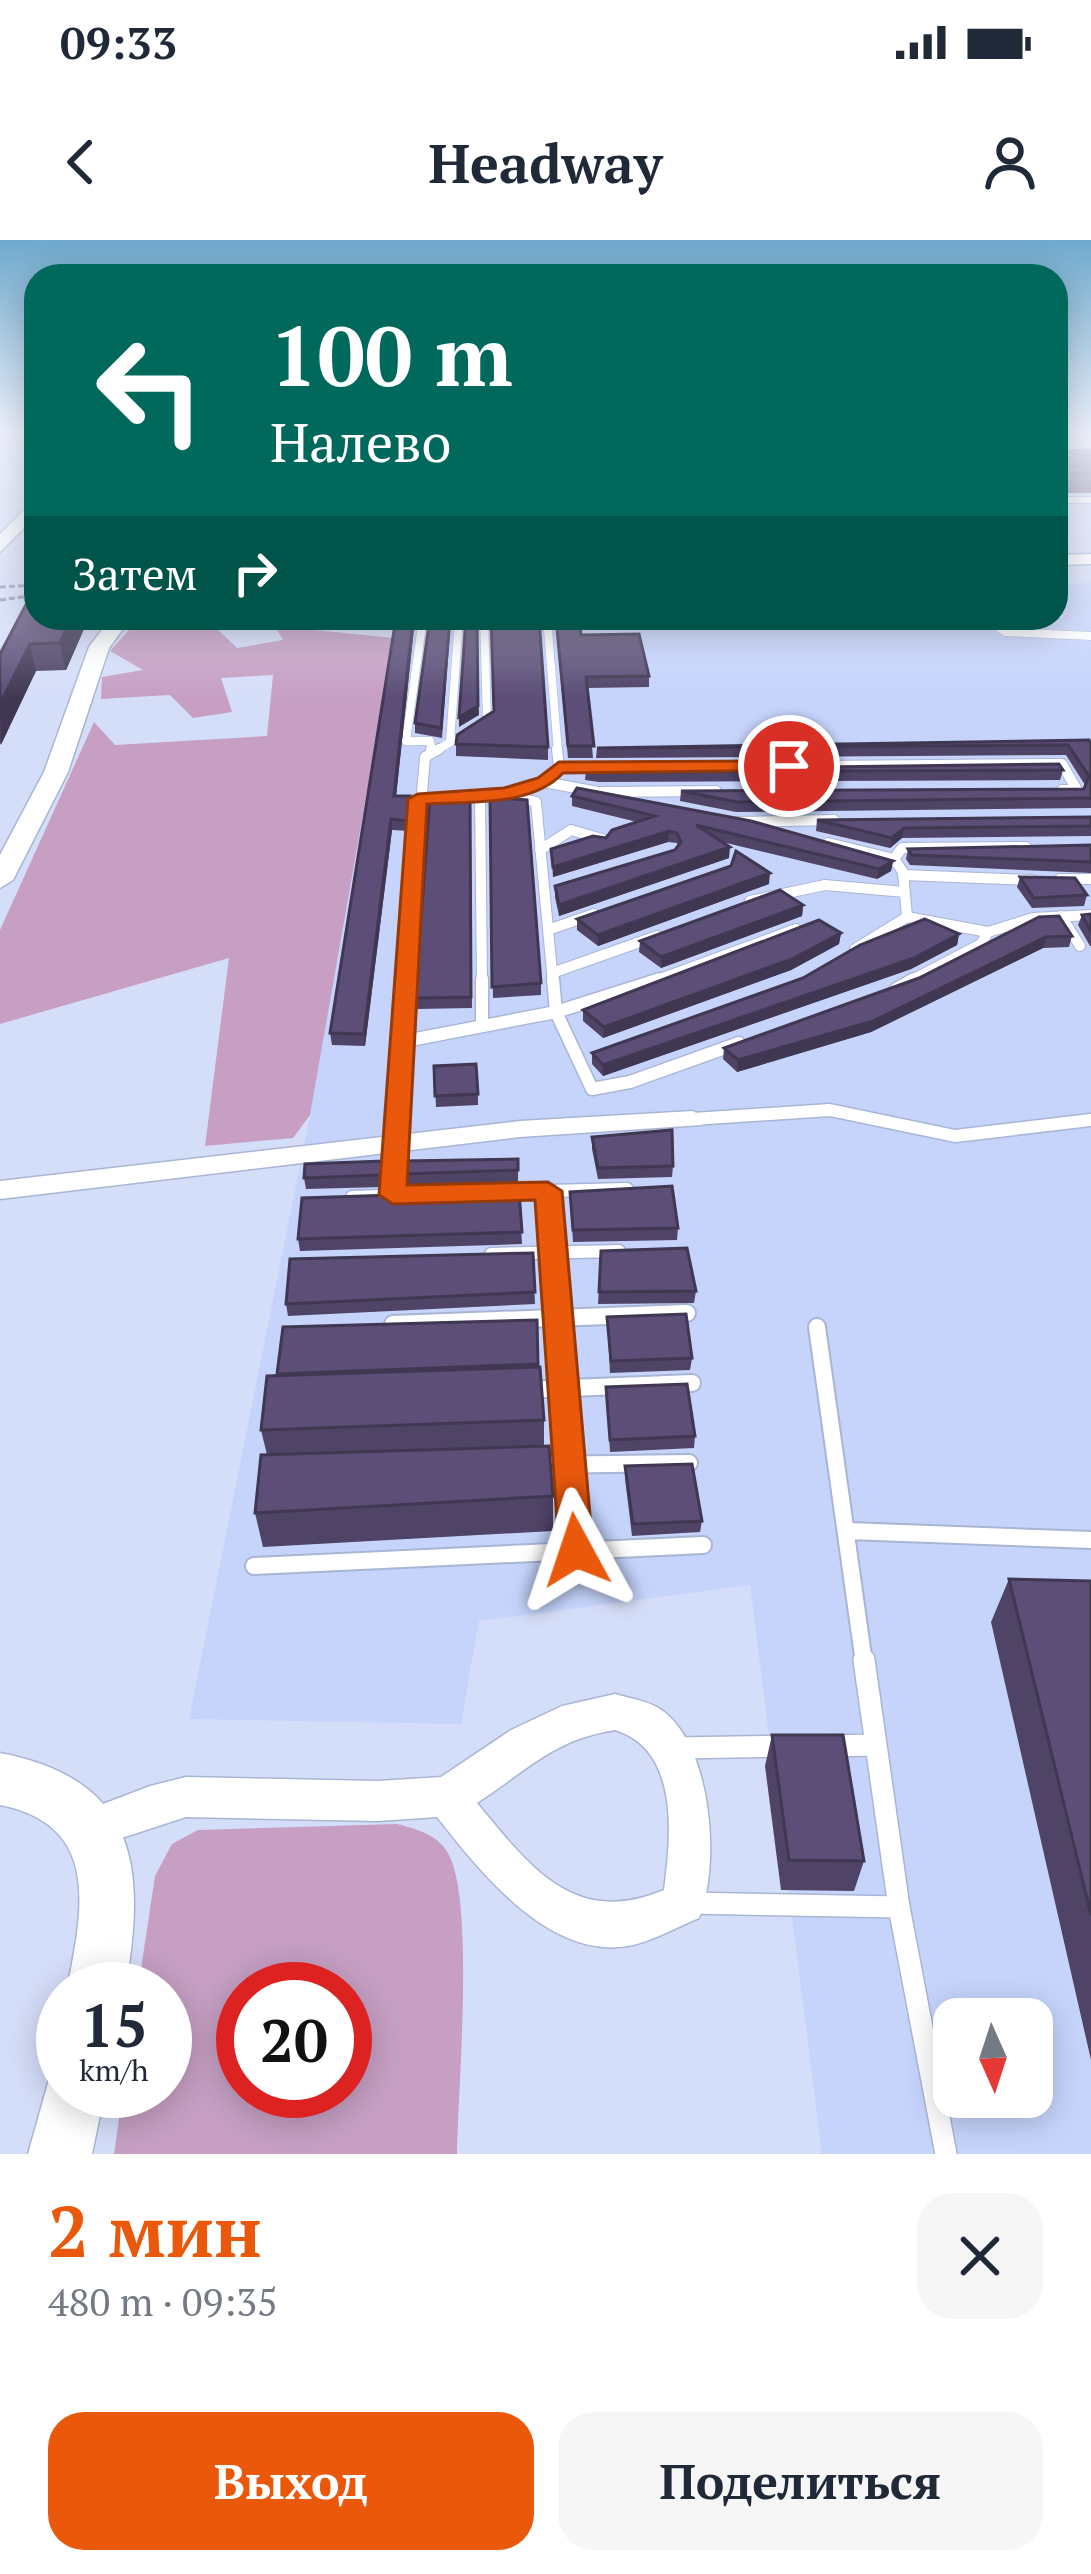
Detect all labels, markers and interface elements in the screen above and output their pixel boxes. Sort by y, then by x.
text: 09:33 [60,12,177,72]
text: Headway [429,127,662,198]
icon: back [48,129,114,195]
icon: person [977,129,1043,195]
text: 100 m [270,299,513,410]
icon: left [72,312,228,468]
text: Налево [270,406,451,477]
icon: right [222,540,288,606]
text: Затем [72,543,198,603]
pin [738,715,840,817]
icon: arrive [756,733,822,799]
position arrow [513,1487,639,1613]
speed limit sign: 20 [216,1962,372,2118]
text: 15 [80,1985,148,2064]
north arrow [933,1998,1053,2118]
map controls [933,1998,1053,2118]
text: km/h [79,2050,149,2090]
text: 2 мин [48,2182,262,2278]
button: close [917,2193,1043,2319]
text: 480 m · 09:35 [48,2275,278,2327]
button: Выход [48,2412,534,2550]
button: Поделиться [558,2412,1043,2550]

